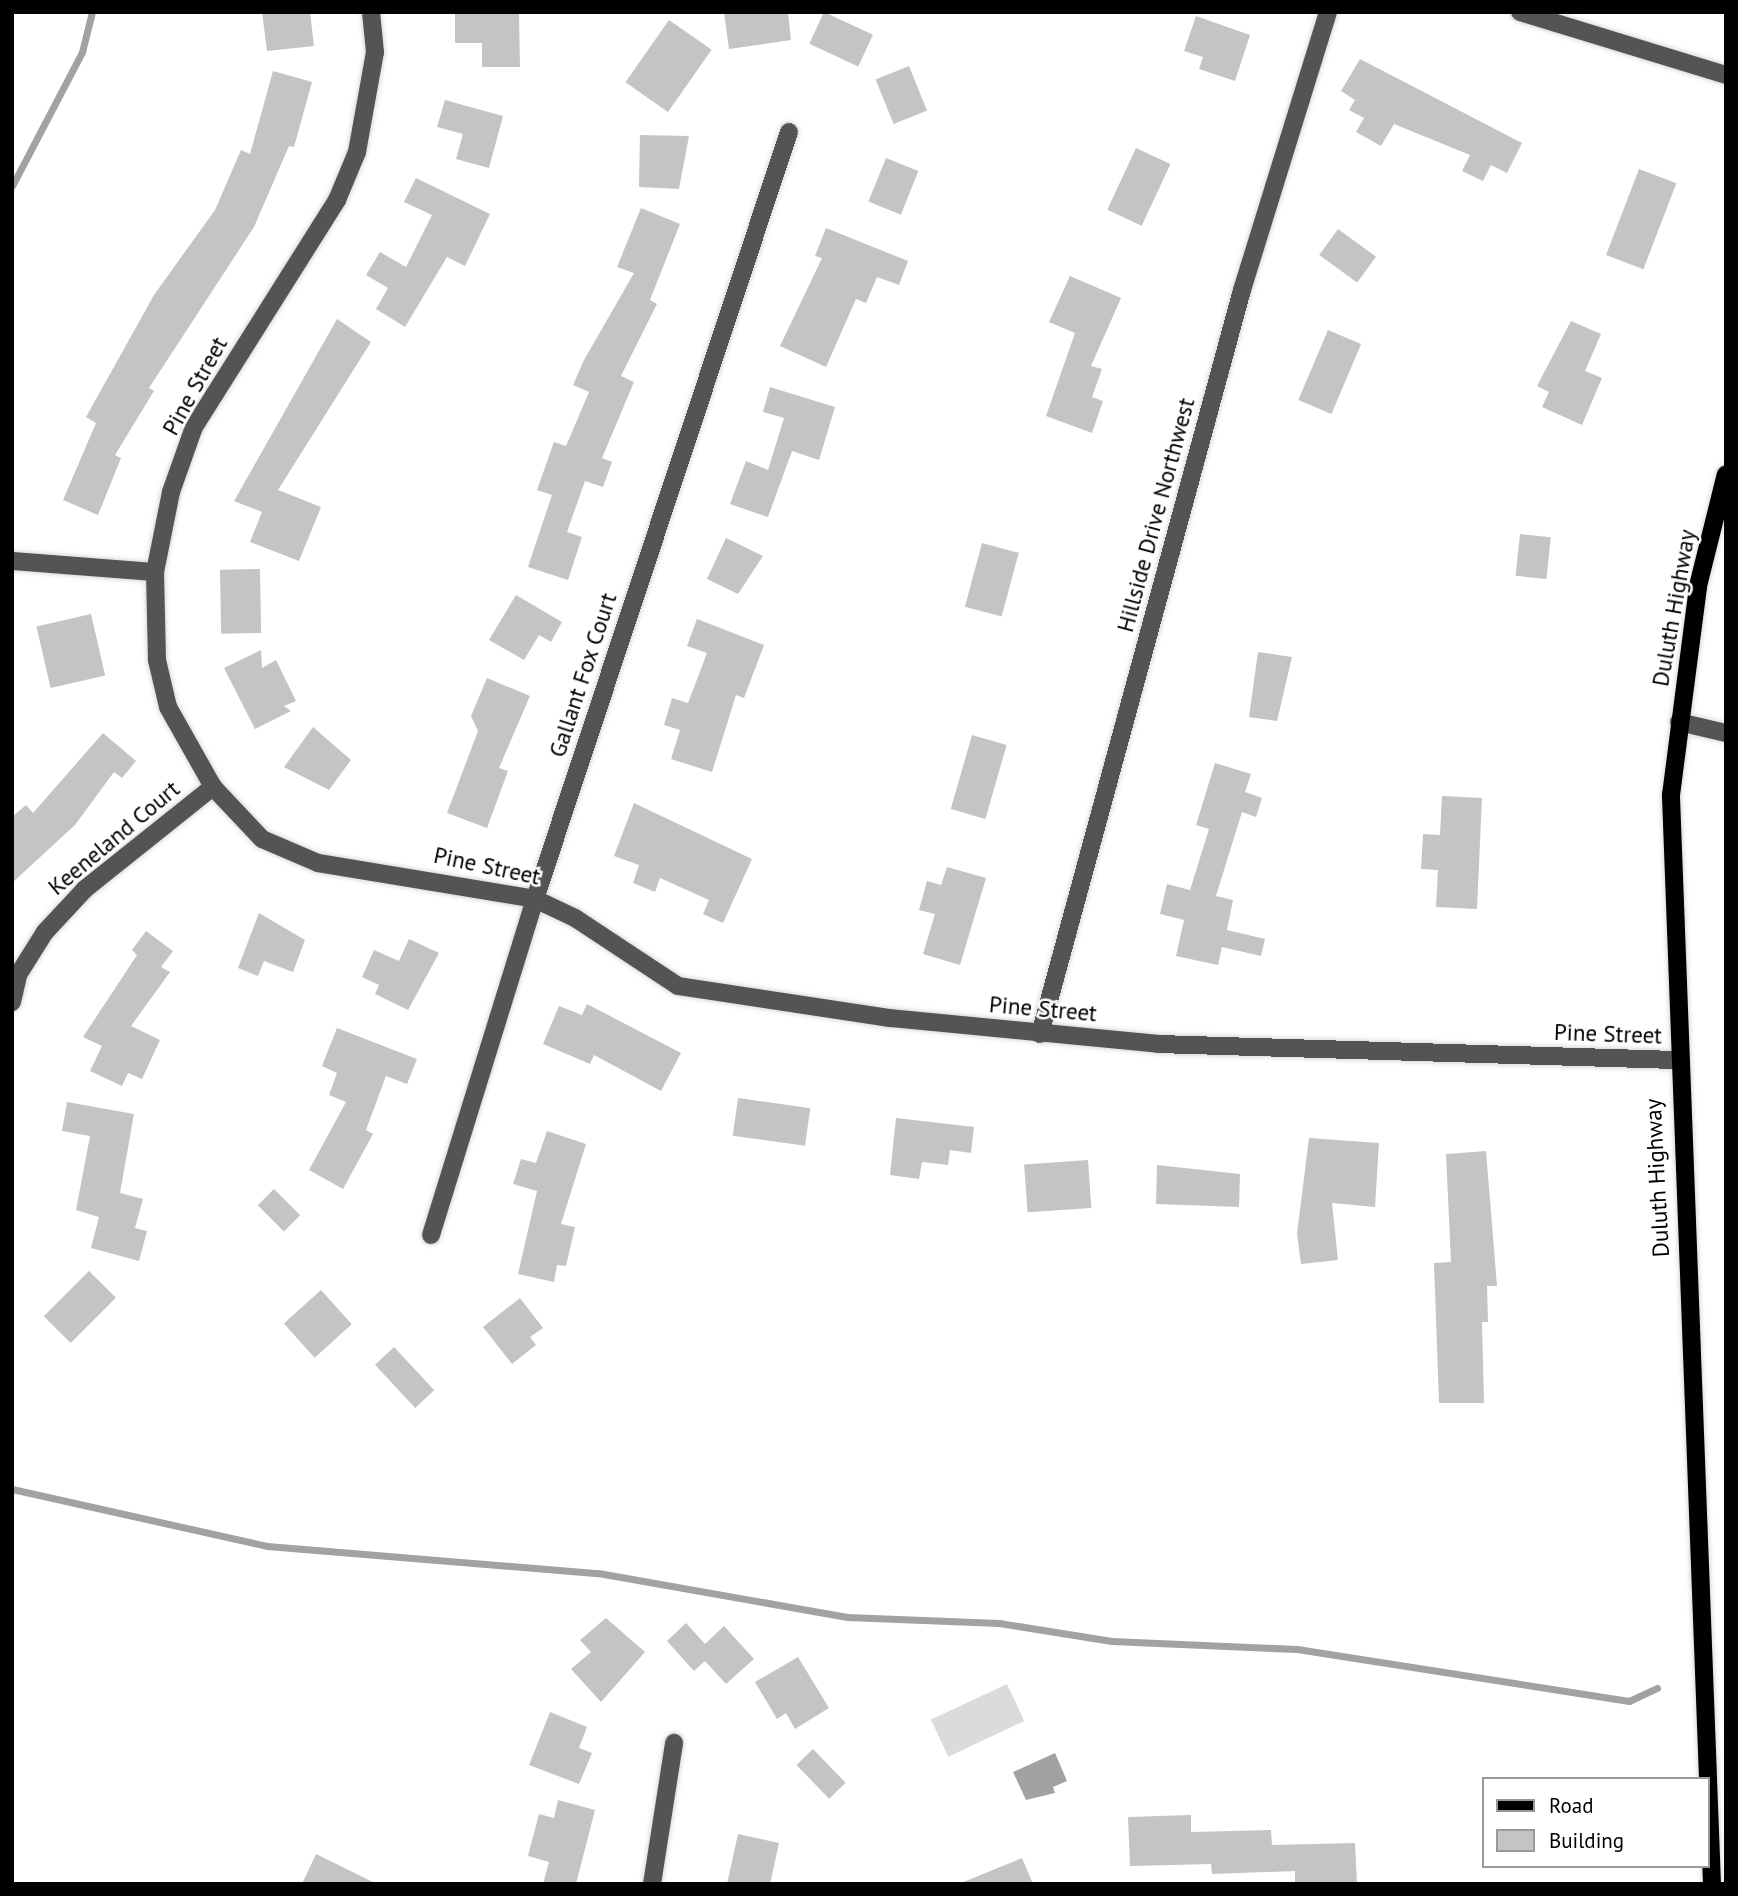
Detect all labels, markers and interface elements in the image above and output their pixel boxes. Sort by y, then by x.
street label: Pine Street [157,332,233,440]
street label: Hillside Drive Northwest [1111,395,1201,635]
street label: Duluth Highway [1647,527,1701,689]
street label: Gallant Fox Court [543,589,623,761]
street label: Keeneland Court [43,775,185,901]
street label: Pine Street [431,841,543,891]
street label: Pine Street [988,991,1098,1027]
street label: Pine Street [1553,1018,1663,1050]
street label: Duluth Highway [1639,1098,1675,1258]
legend [1482,1777,1710,1868]
text: Road [1549,1792,1593,1819]
text: Building [1549,1827,1624,1854]

